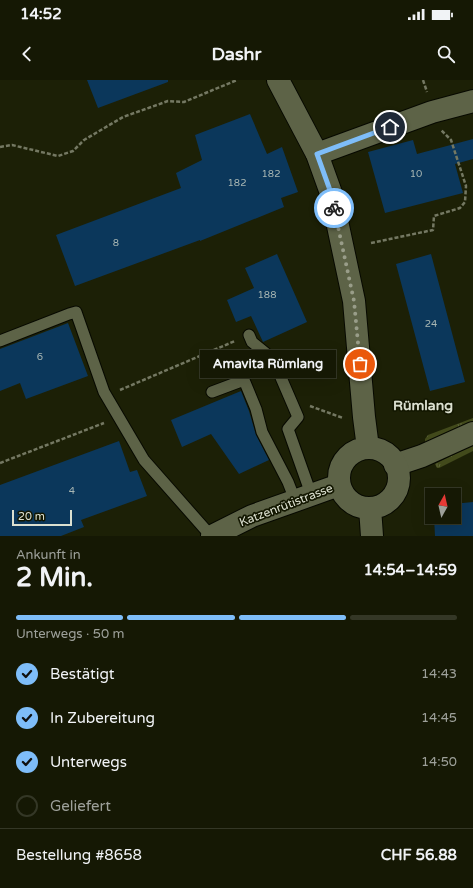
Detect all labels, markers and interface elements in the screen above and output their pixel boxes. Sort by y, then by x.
text: 14:52 [20,5,62,23]
icon: back [16,43,38,65]
text: Dashr [212,43,261,65]
icon: search [435,43,457,65]
pin [373,110,407,144]
icon: home [379,116,401,138]
house number: 182 [262,168,280,180]
house number: 10 [410,168,422,180]
house number: 182 [228,177,246,189]
courier [314,188,354,228]
icon: bike [323,197,345,219]
house number: 8 [113,237,119,249]
house number: 188 [258,289,276,301]
house number: 24 [425,318,437,330]
pin [343,347,377,381]
callout: Amavita Rümlang [200,350,336,378]
house number: 6 [37,351,43,363]
icon: bag [349,353,371,375]
text: Amavita Rümlang [213,356,323,372]
district label: Rümlang [393,397,453,414]
street label: Katzenrütistrasse [237,481,335,529]
house number: 4 [69,485,75,497]
north arrow [425,488,461,524]
map controls [425,488,461,524]
scale bar [12,508,72,527]
text: 20 m [18,510,45,523]
text: Ankunft in [16,547,81,563]
text: 14:54–14:59 [363,561,457,579]
text: 2 Min. [16,562,93,593]
text: Unterwegs · 50 m [16,626,124,642]
icon: check [16,663,38,685]
text: Bestätigt [50,665,115,683]
text: 14:43 [421,666,457,682]
icon: check [16,707,38,729]
text: In Zubereitung [50,709,155,727]
text: 14:45 [421,710,457,726]
icon: check [16,751,38,773]
text: Unterwegs [50,753,127,771]
text: 14:50 [421,754,457,770]
text: Geliefert [50,797,111,815]
text: Bestellung #8658 [16,846,142,864]
text: CHF 56.88 [381,846,457,864]

